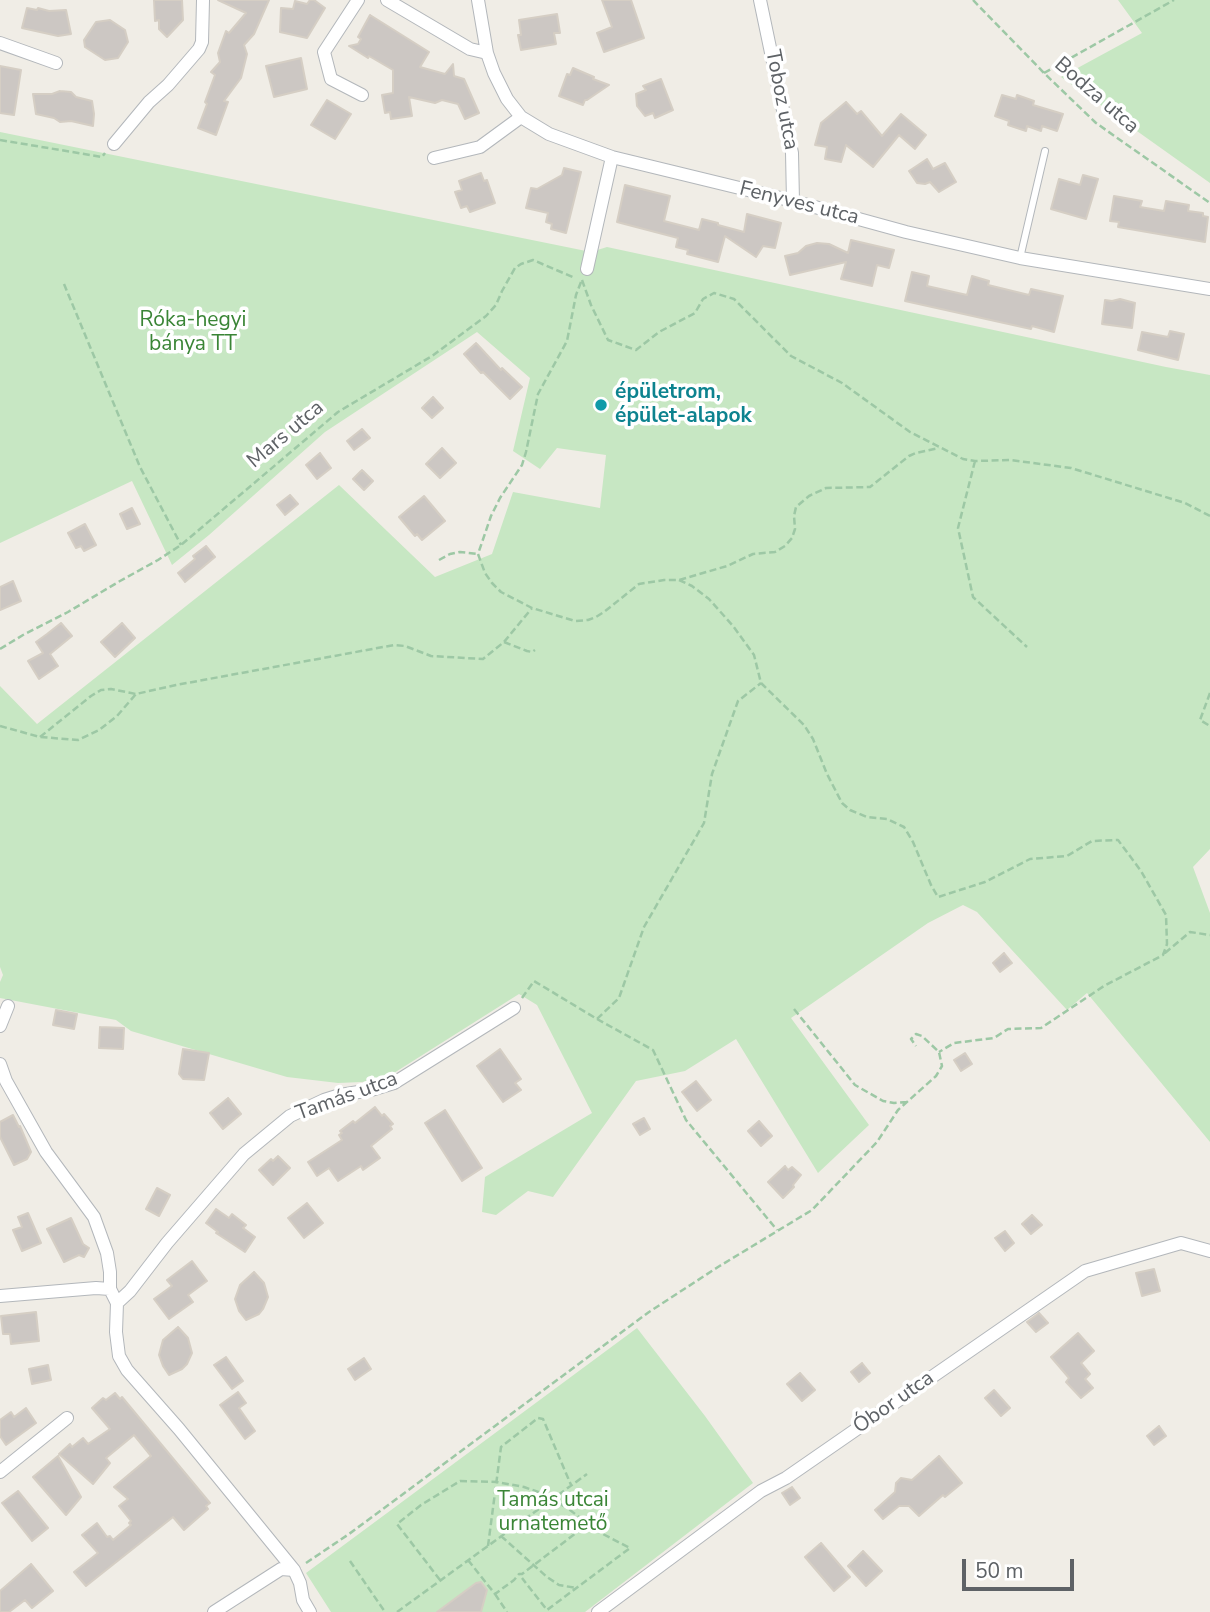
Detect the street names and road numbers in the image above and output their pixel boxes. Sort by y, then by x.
street label: Toboz utca [759,48,803,152]
street label: Bodza utca [1048,52,1144,140]
street label: Fenyves utca [737,177,861,231]
street label: Mars utca [243,396,329,474]
street label: Tamás utca [293,1067,401,1127]
street label: Óbor utca [849,1366,939,1440]

